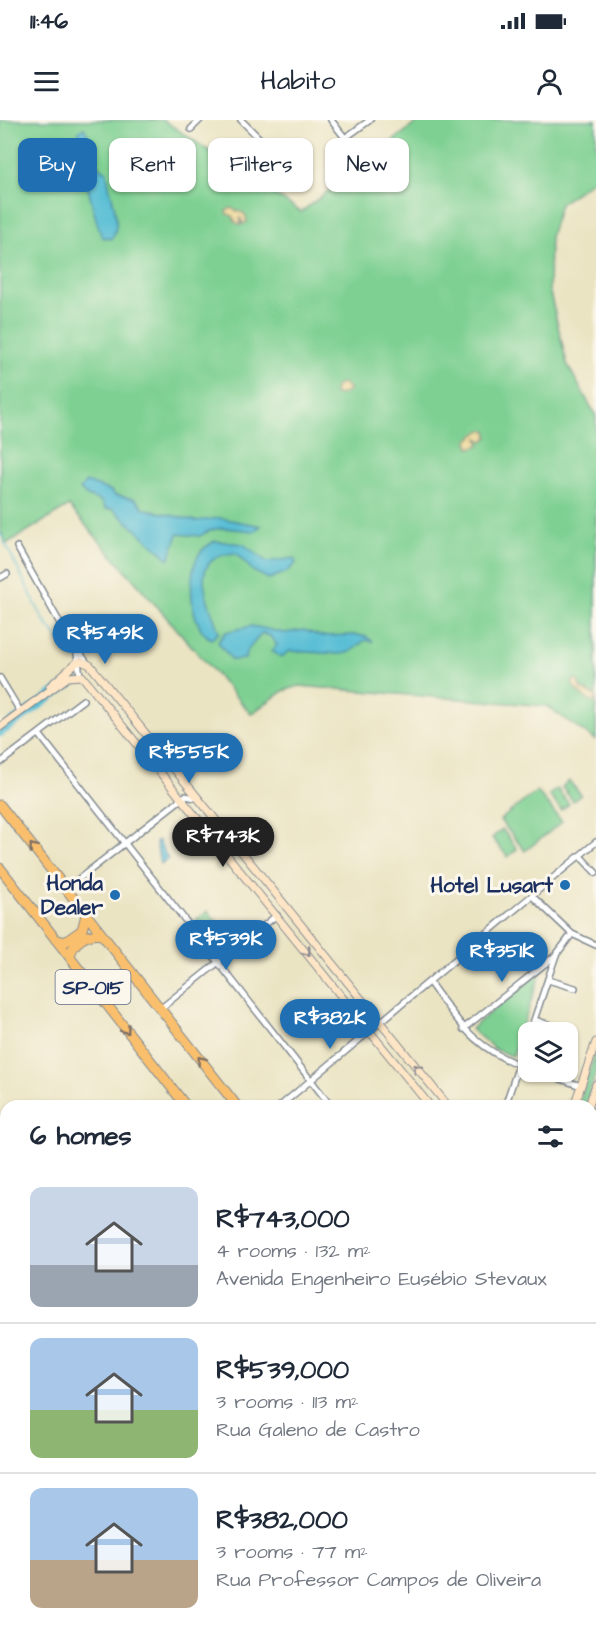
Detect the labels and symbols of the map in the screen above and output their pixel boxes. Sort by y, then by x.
pin: R$549K [56,614,154,665]
pin: R$555K [140,733,238,784]
pin: R$743K [174,817,272,868]
one-way arrow [30,843,41,854]
place label: Honda Dealer [41,869,103,922]
place label: Hotel Lusart [430,871,553,900]
marker: Hotel Lusart [558,878,572,892]
marker: Honda Dealer [108,888,122,902]
pin: R$539K [177,920,275,971]
pin: R$351K [453,932,551,983]
one-way arrow [299,945,310,956]
road number: SP-015 [56,970,130,1004]
pin: R$382K [281,999,379,1050]
one-way arrow [119,1024,130,1035]
one-way arrow [197,1055,208,1066]
one-way arrow [413,1064,424,1075]

